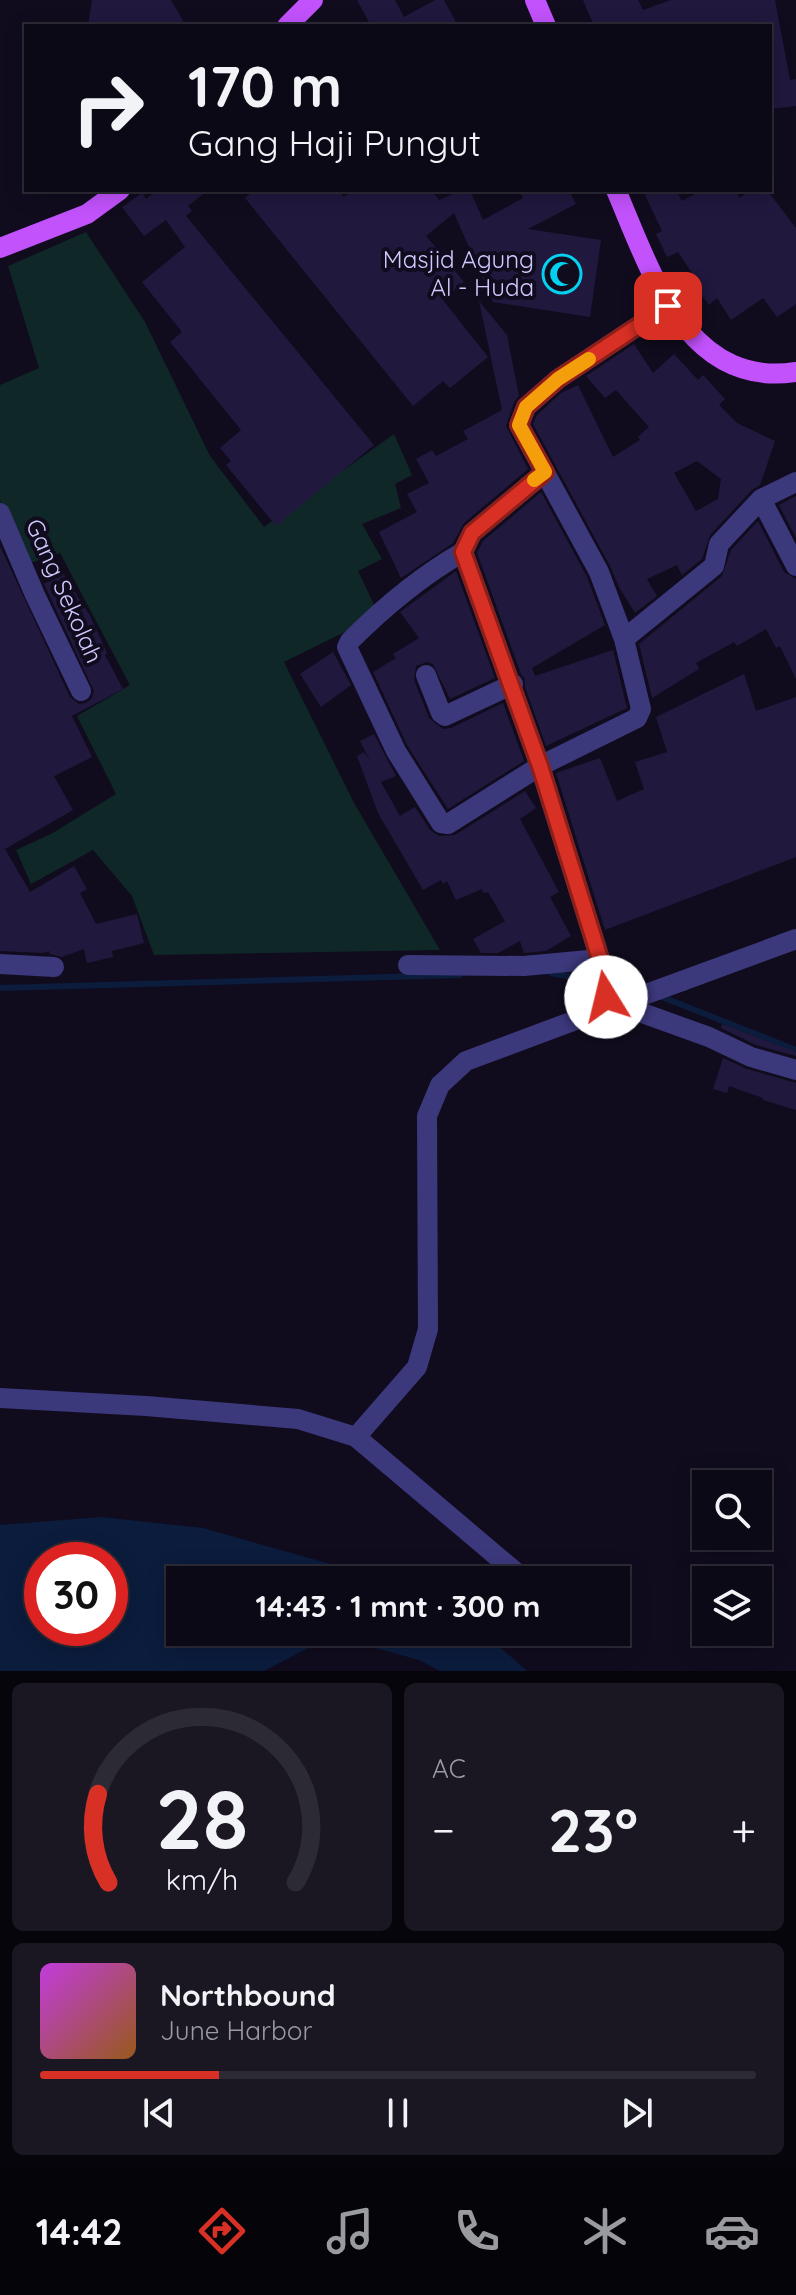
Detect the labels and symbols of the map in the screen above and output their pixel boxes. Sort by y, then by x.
place label: Masjid Agung Al - Huda [383,244,534,302]
mosque icon: Masjid Agung Al - Huda [541,253,583,295]
pin [634,272,702,340]
street label: Gang Sekolah [20,514,110,667]
position arrow [564,955,648,1039]
speed limit sign: 30 [24,1542,128,1646]

